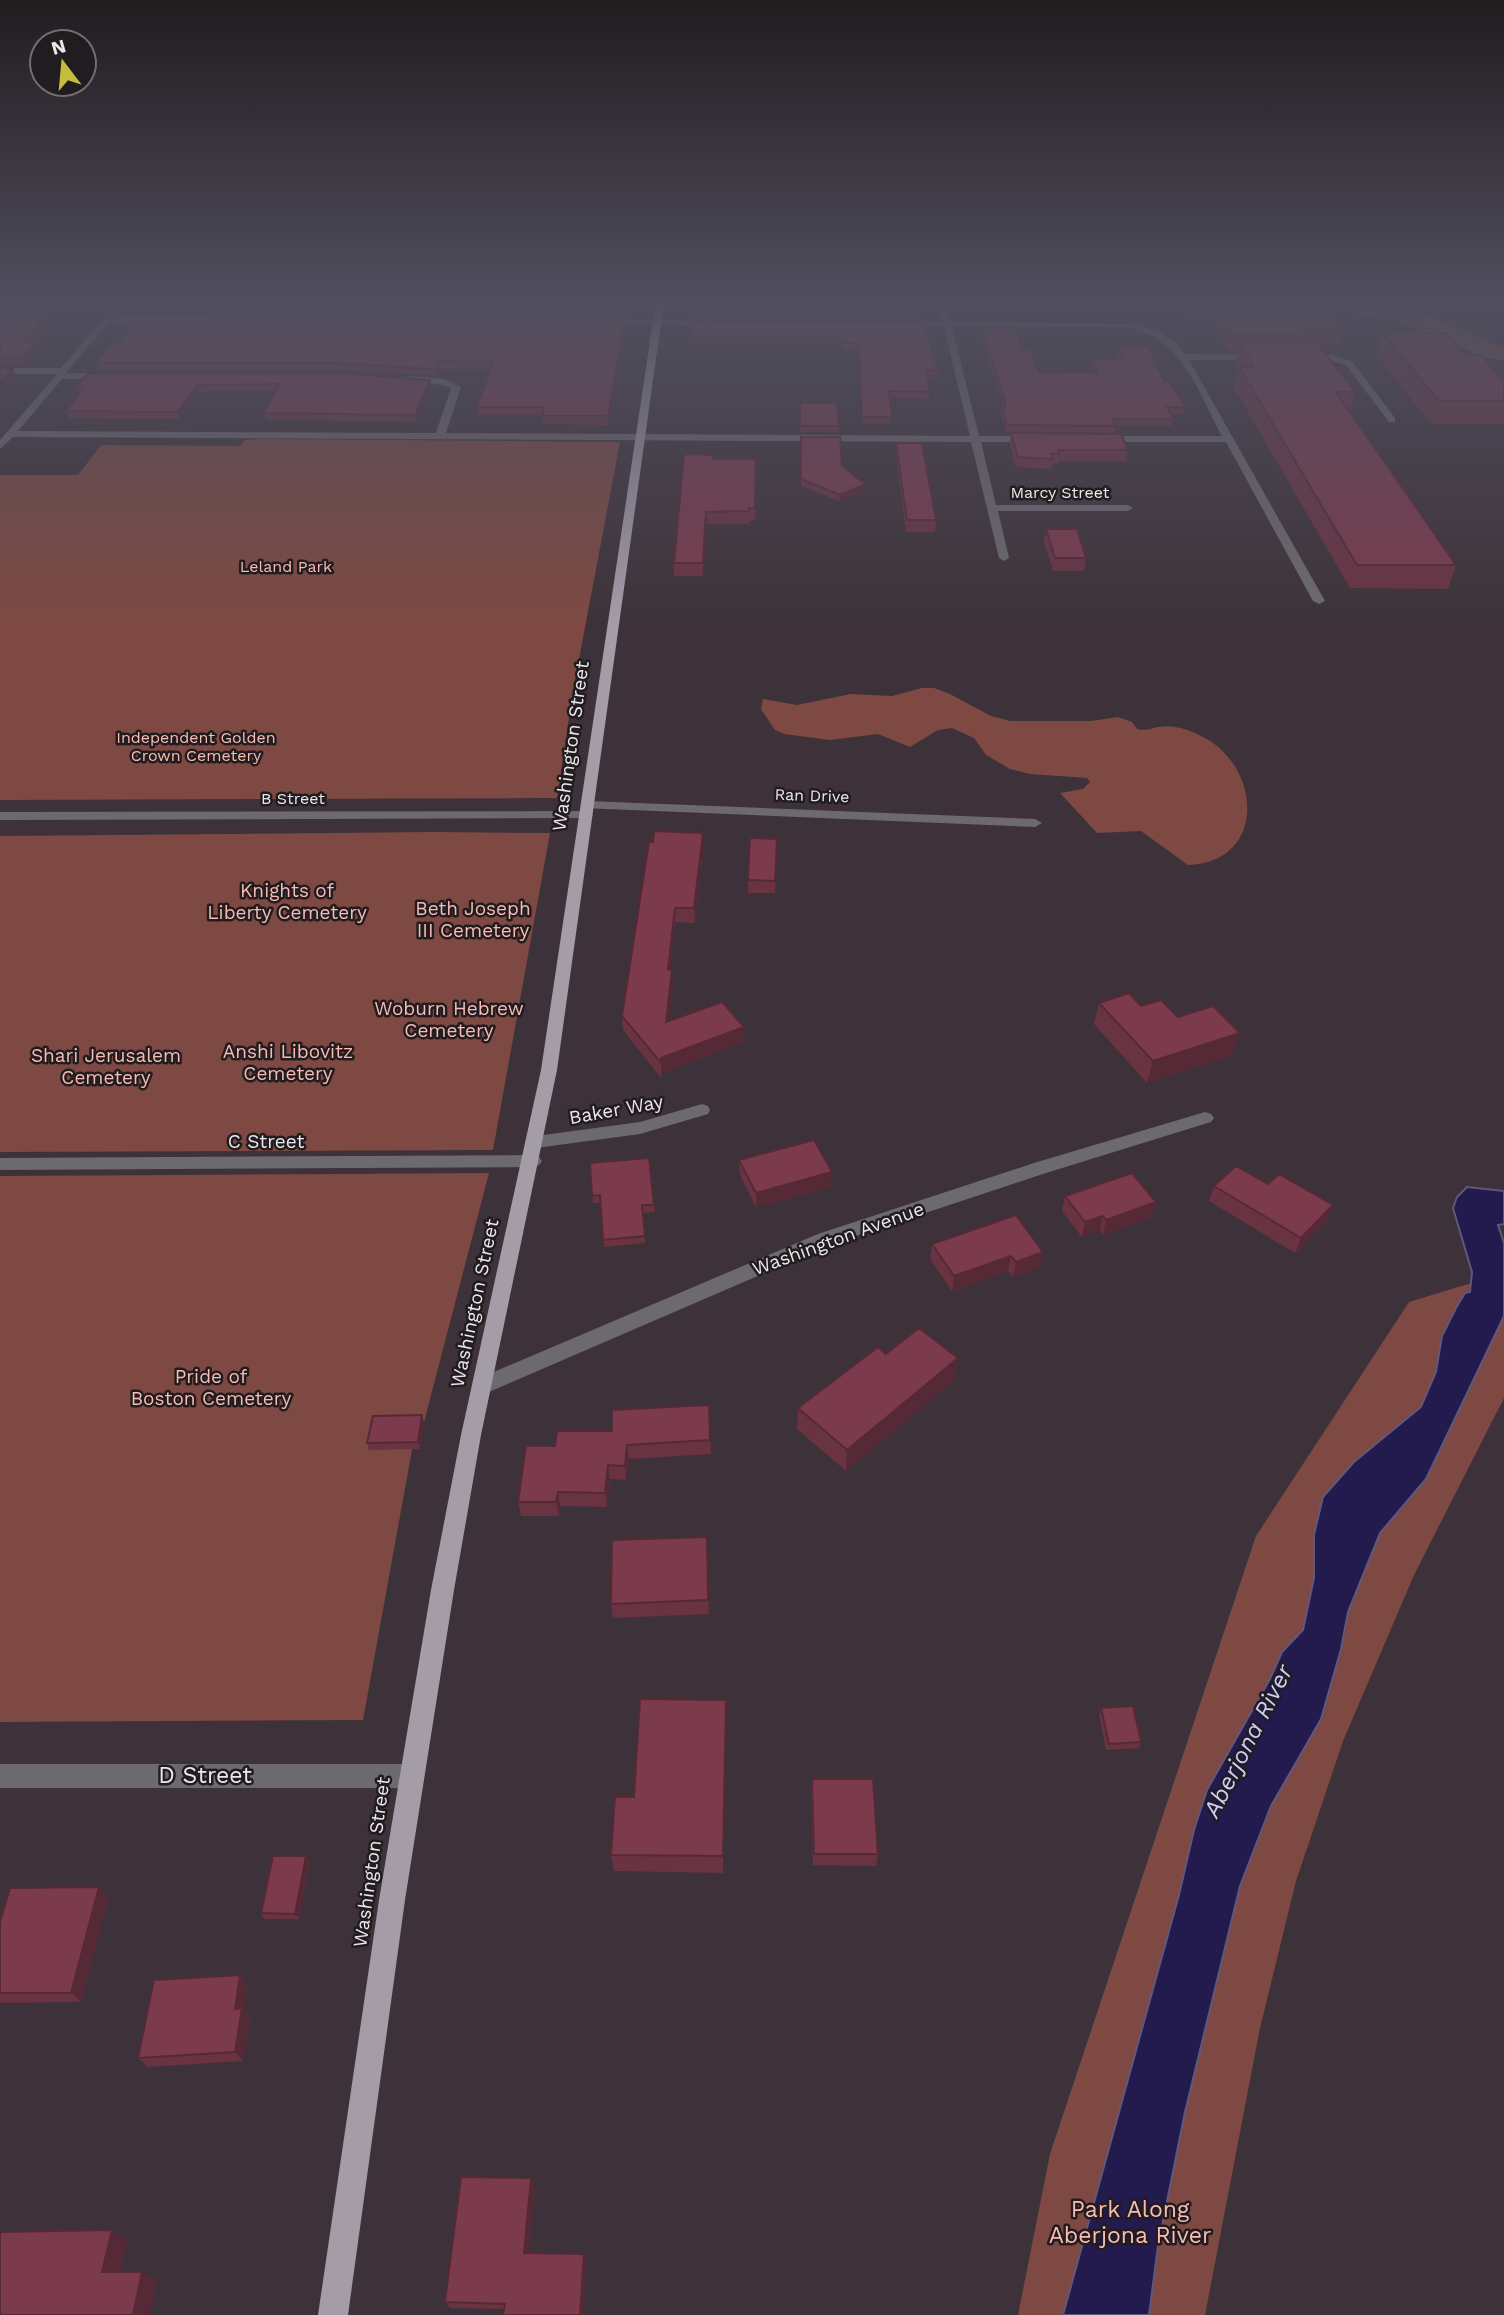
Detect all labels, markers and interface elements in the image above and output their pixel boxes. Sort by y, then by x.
north arrow [28,28,98,98]
text: N [49,34,68,60]
street label: Marcy Street [1010,483,1110,502]
park label: Leland Park [240,557,332,576]
street label: Washington Street [547,659,594,833]
park label: Independent Golden Crown Cemetery [116,728,276,765]
street label: Ran Drive [774,785,850,806]
street label: B Street [261,789,325,808]
park label: Knights of Liberty Cemetery [207,879,367,924]
park label: Beth Joseph III Cemetery [415,897,531,942]
park label: Woburn Hebrew Cemetery [374,997,524,1042]
park label: Anshi Libovitz Cemetery [223,1040,353,1085]
park label: Shari Jerusalem Cemetery [31,1044,181,1089]
street label: Baker Way [567,1090,665,1129]
street label: C Street [228,1130,304,1153]
street label: Washington Avenue [749,1197,927,1280]
street label: Washington Street [445,1217,504,1389]
park label: Pride of Boston Cemetery [131,1365,292,1410]
water label: Aberjona River [1197,1658,1299,1823]
street label: D Street [158,1762,252,1789]
street label: Washington Street [348,1775,395,1949]
park label: Park Along Aberjona River [1049,2196,1211,2249]

